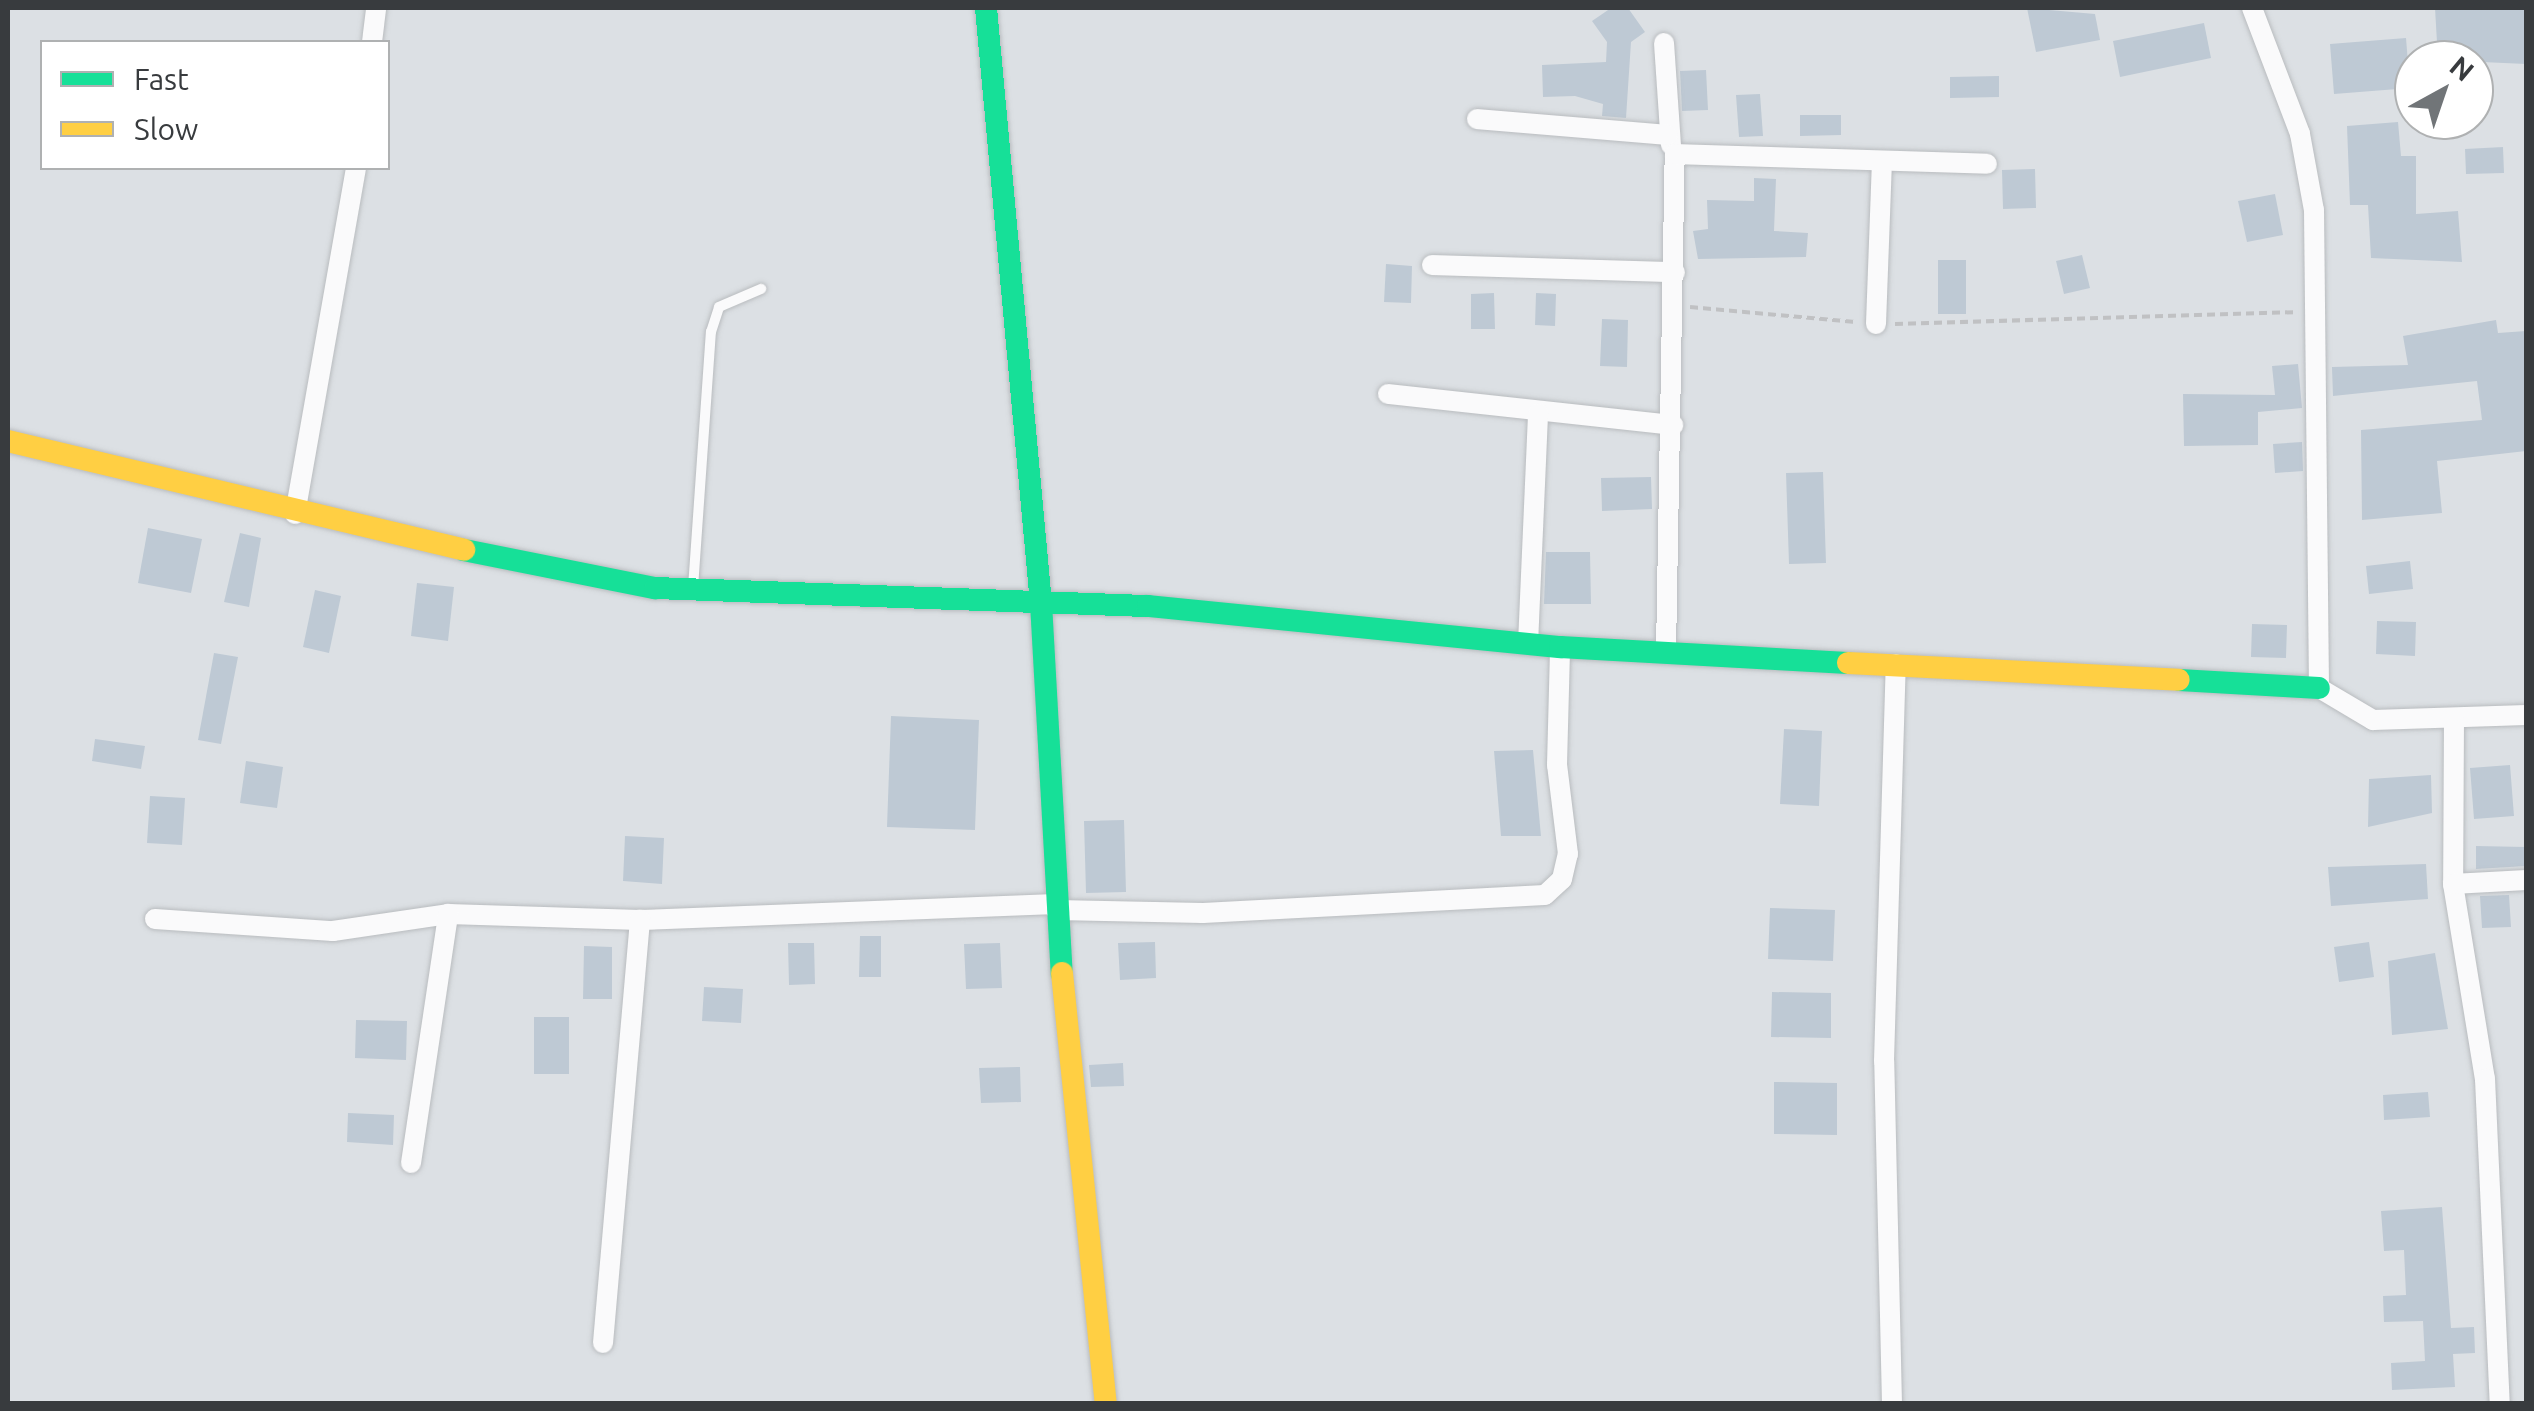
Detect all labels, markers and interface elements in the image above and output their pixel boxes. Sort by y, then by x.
legend [40,40,390,170]
north arrow [2394,40,2494,140]
text: N [2444,50,2480,87]
text: Fast [134,62,189,96]
text: Slow [134,112,198,146]

